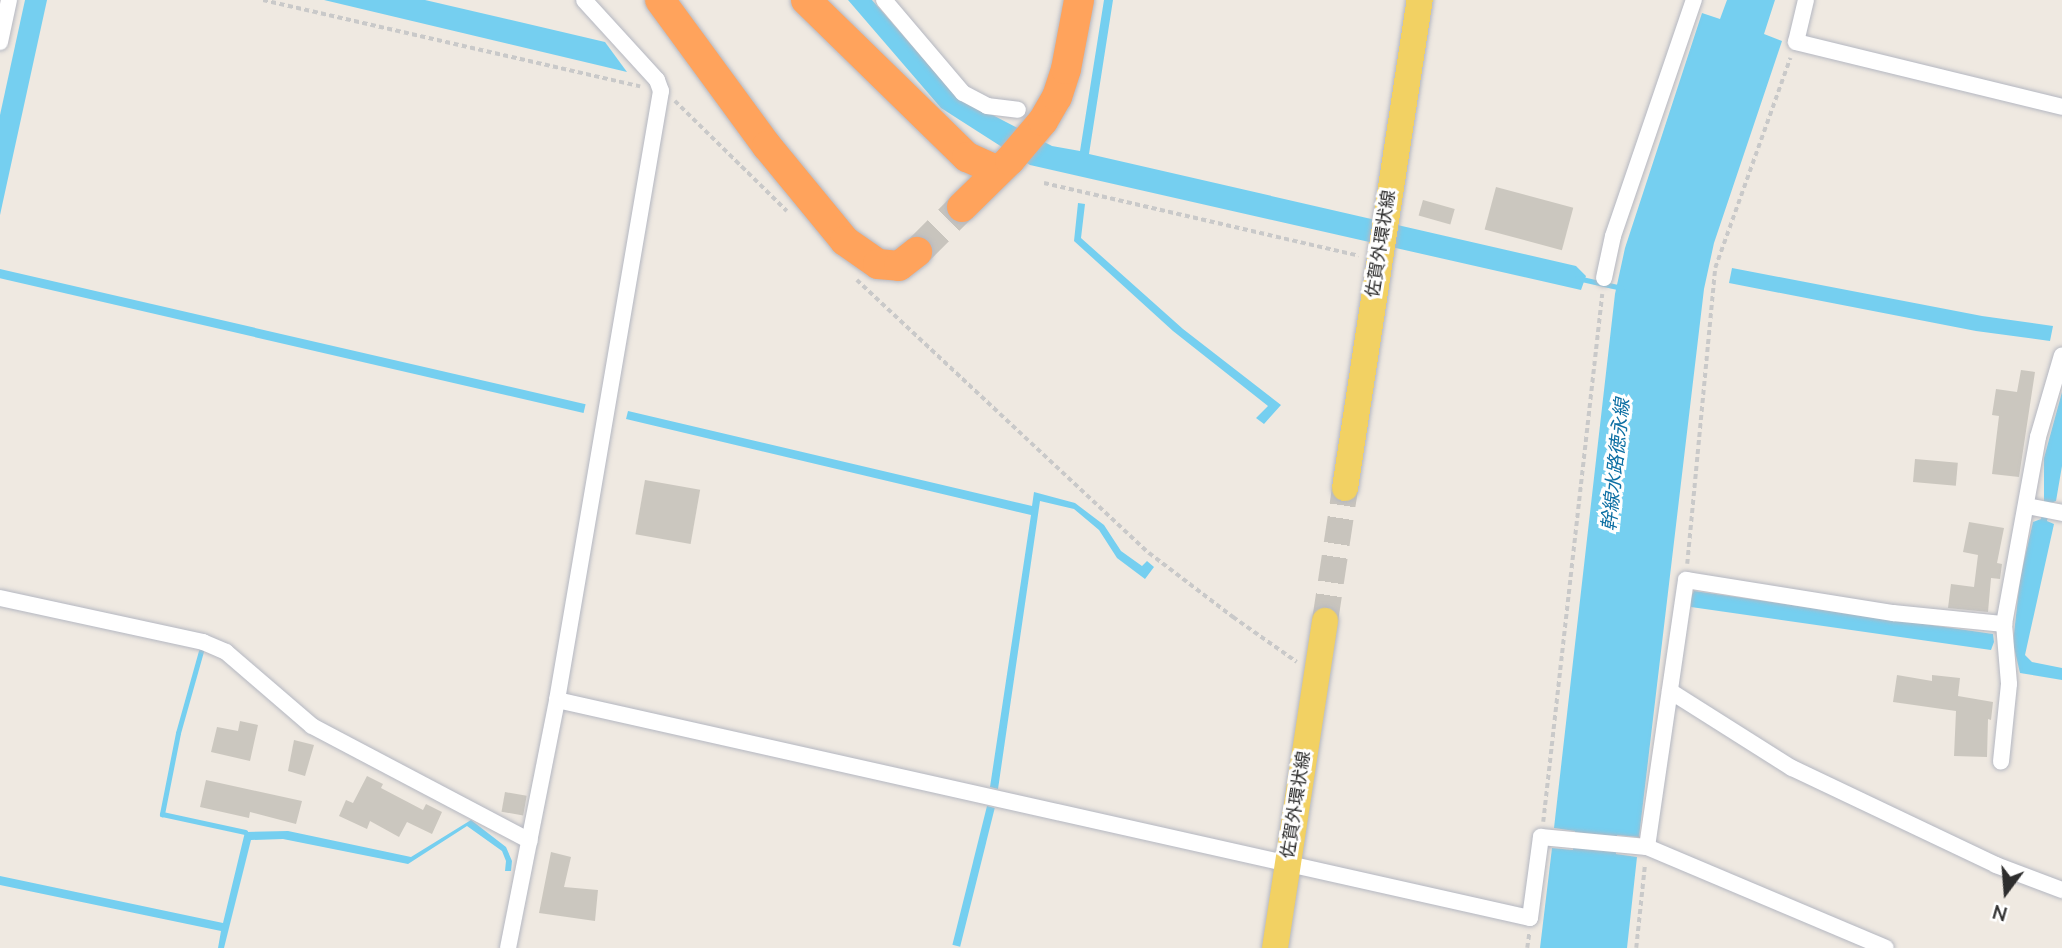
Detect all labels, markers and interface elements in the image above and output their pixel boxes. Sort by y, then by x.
street label: 佐賀外環状線 [1362,189,1400,299]
water label: 幹線水路徳永線 [1599,398,1635,532]
street label: 佐賀外環状線 [1277,750,1315,860]
north arrow [1971,857,2041,927]
text: N [1990,898,2011,927]

